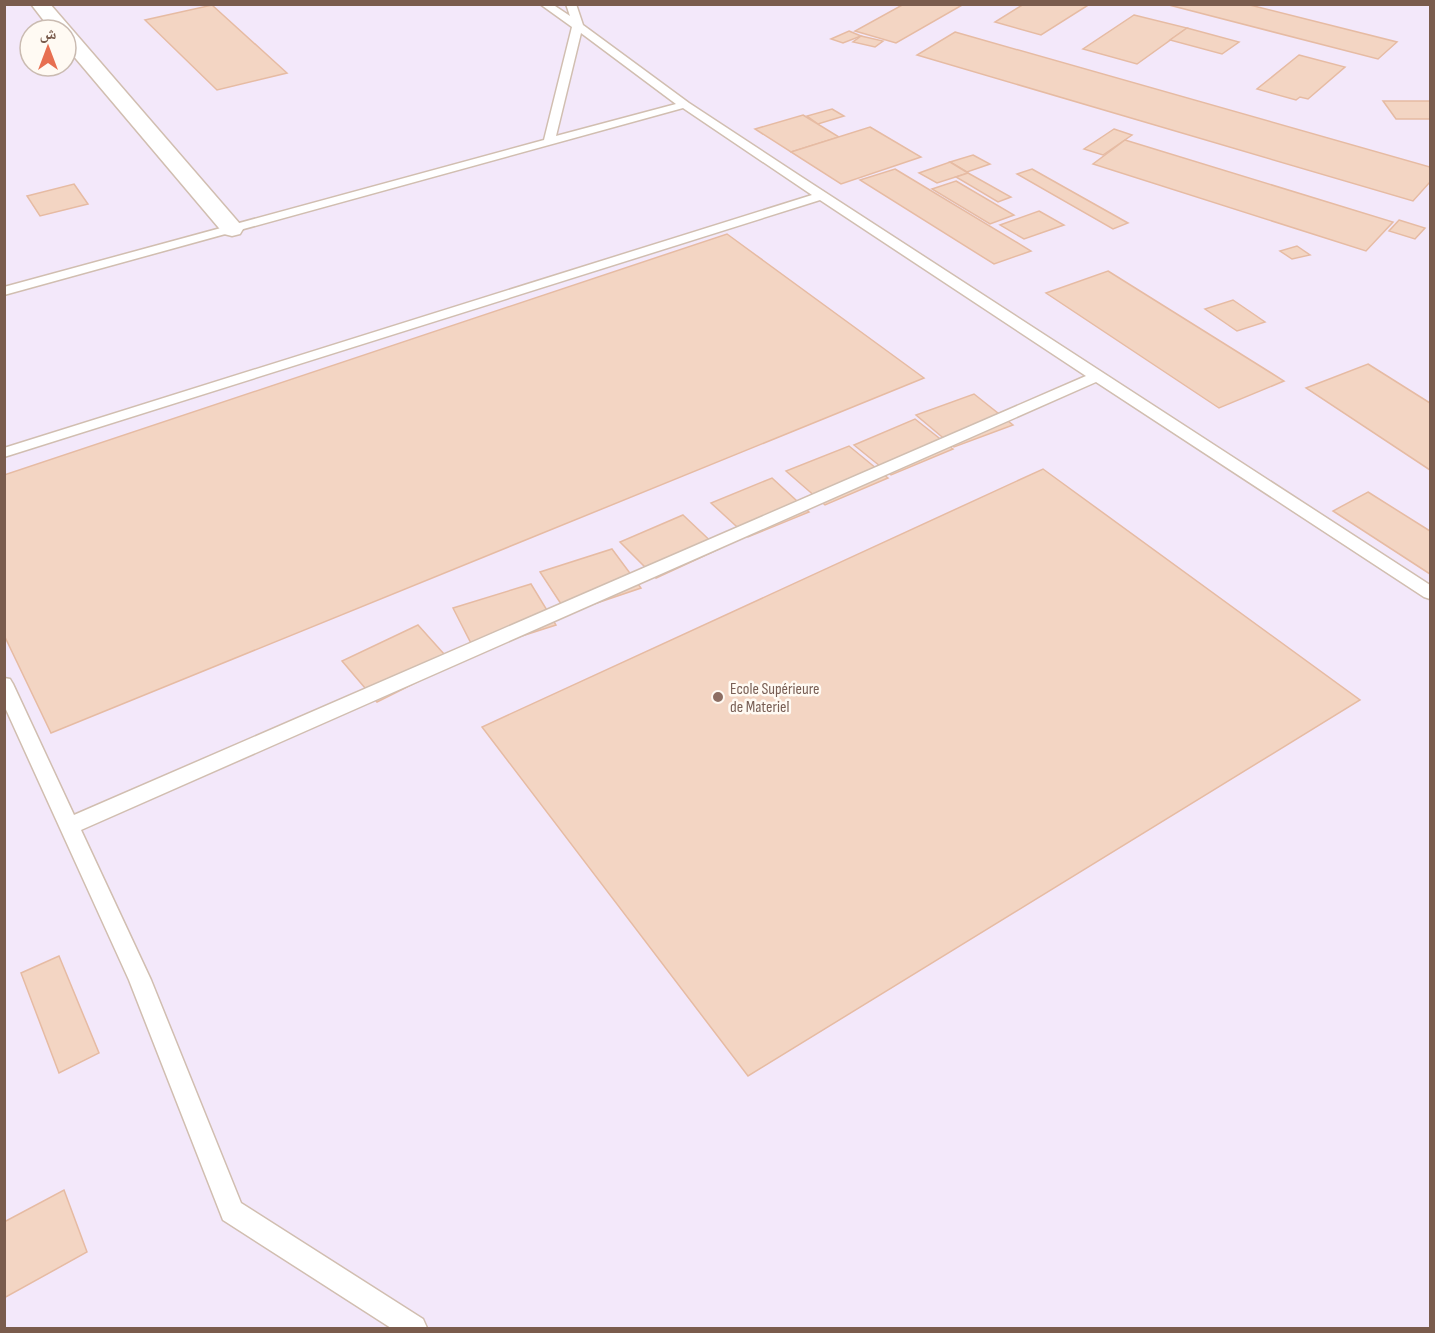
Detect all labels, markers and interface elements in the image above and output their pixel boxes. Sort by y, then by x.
north arrow [18,18,78,78]
text: ش [40,25,57,44]
place label: Ecole Supérieure de Materiel [730,680,819,717]
marker: Ecole Supérieure de Materiel [711,690,725,704]

